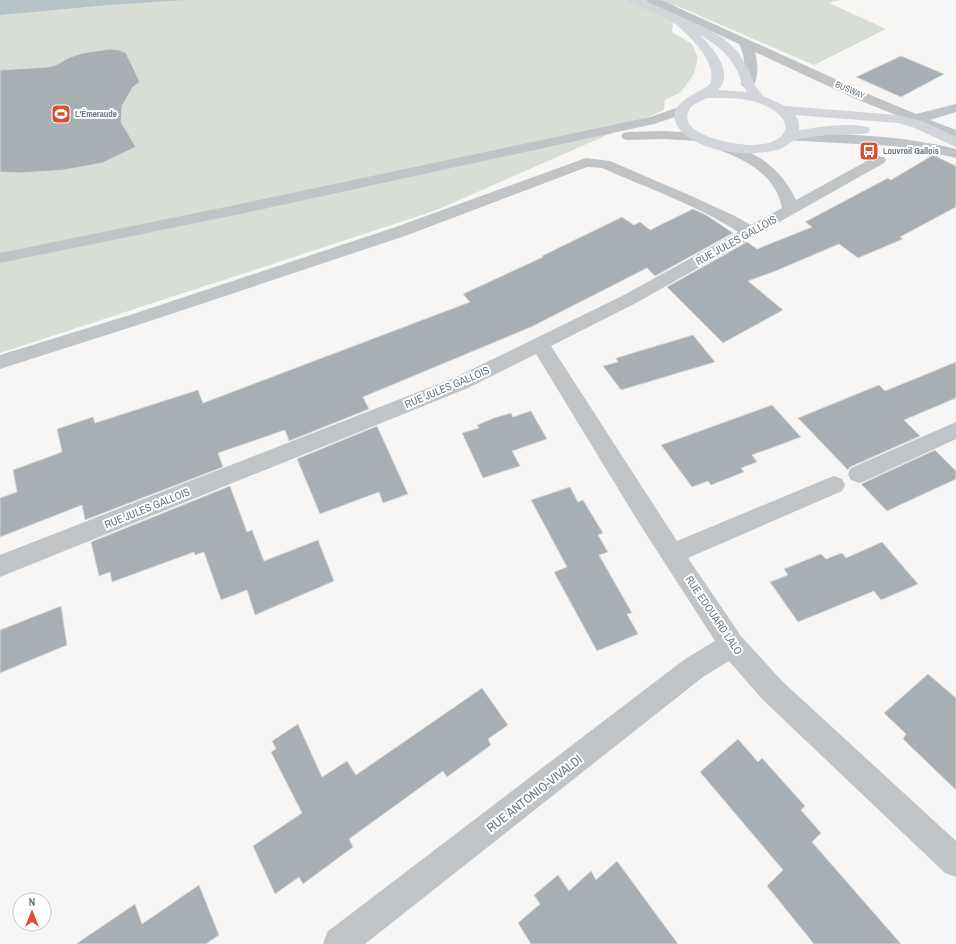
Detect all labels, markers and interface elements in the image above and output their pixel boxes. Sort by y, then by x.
street label: BUSWAY [833,78,867,102]
sports icon: L'Émeraude [50,103,72,125]
place label: L'Émeraude [75,108,117,120]
bus stop icon: Louvroil Gallois [858,140,880,162]
place label: Louvroil Gallois [883,145,939,157]
street label: RUE JULES GALLOIS [693,212,779,268]
street label: RUE JULES GALLOIS [402,363,492,411]
street label: RUE JULES GALLOIS [102,485,192,531]
street label: RUE EDOUARD LALO [682,573,746,657]
street label: RUE ANTONIO-VIVALDI [483,751,586,836]
north arrow [12,892,52,932]
text: N [29,895,35,909]

